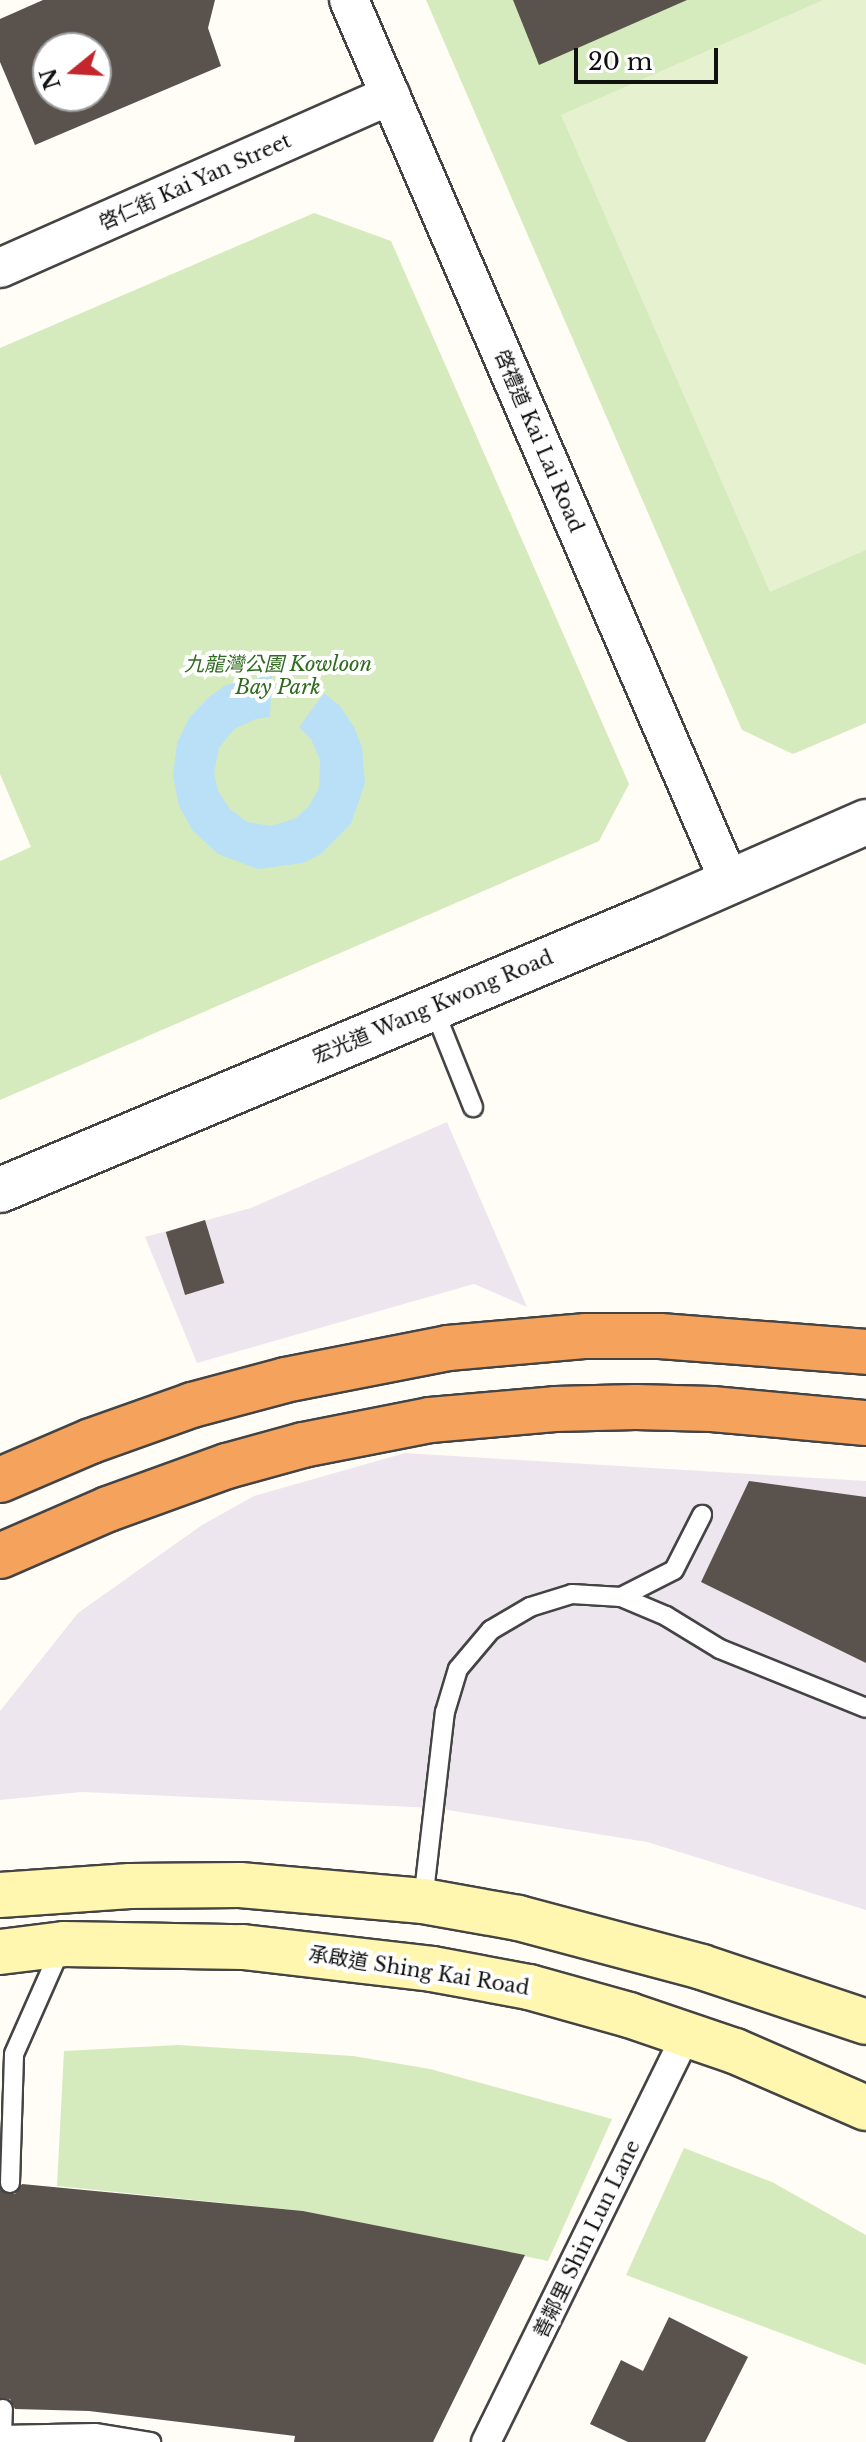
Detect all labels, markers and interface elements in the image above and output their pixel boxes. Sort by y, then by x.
north arrow [32,32,112,112]
scale bar [578,32,722,82]
text: 20 m [588,47,653,76]
text: N [35,65,67,93]
street label: 啓仁街 Kai Yan Street [95,129,295,235]
street label: 啓禮道 Kai Lai Road [490,346,588,536]
park label: 九龍灣公園 Kowloon Bay Park [184,652,372,699]
street label: 宏光道 Wang Kwong Road [309,945,557,1069]
street label: 承啟道 Shing Kai Road [307,1942,531,2000]
street label: 善鄰里 Shin Lun Lane [529,2136,645,2342]

